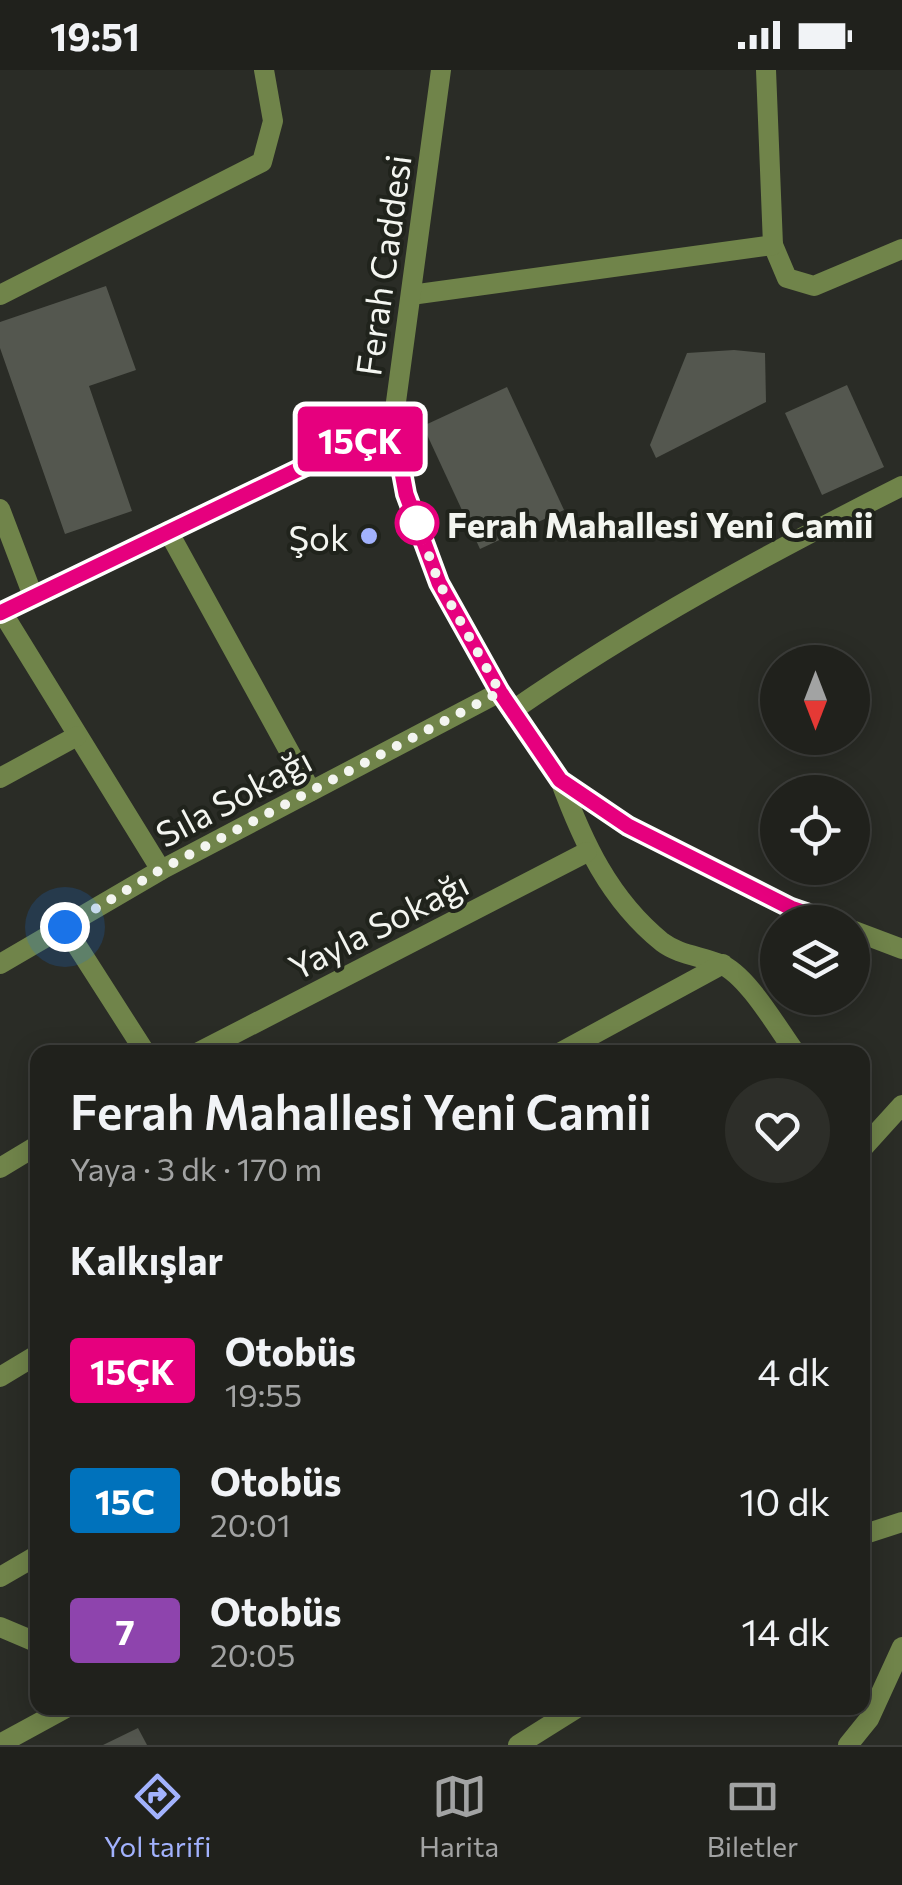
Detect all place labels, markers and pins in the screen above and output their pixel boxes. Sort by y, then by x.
marker: Ferah Mahallesi Yeni Camii [396,502,438,544]
place label: Ferah Mahallesi Yeni Camii [447,502,873,545]
place label: Şok [289,515,349,558]
marker: Şok [358,525,380,547]

